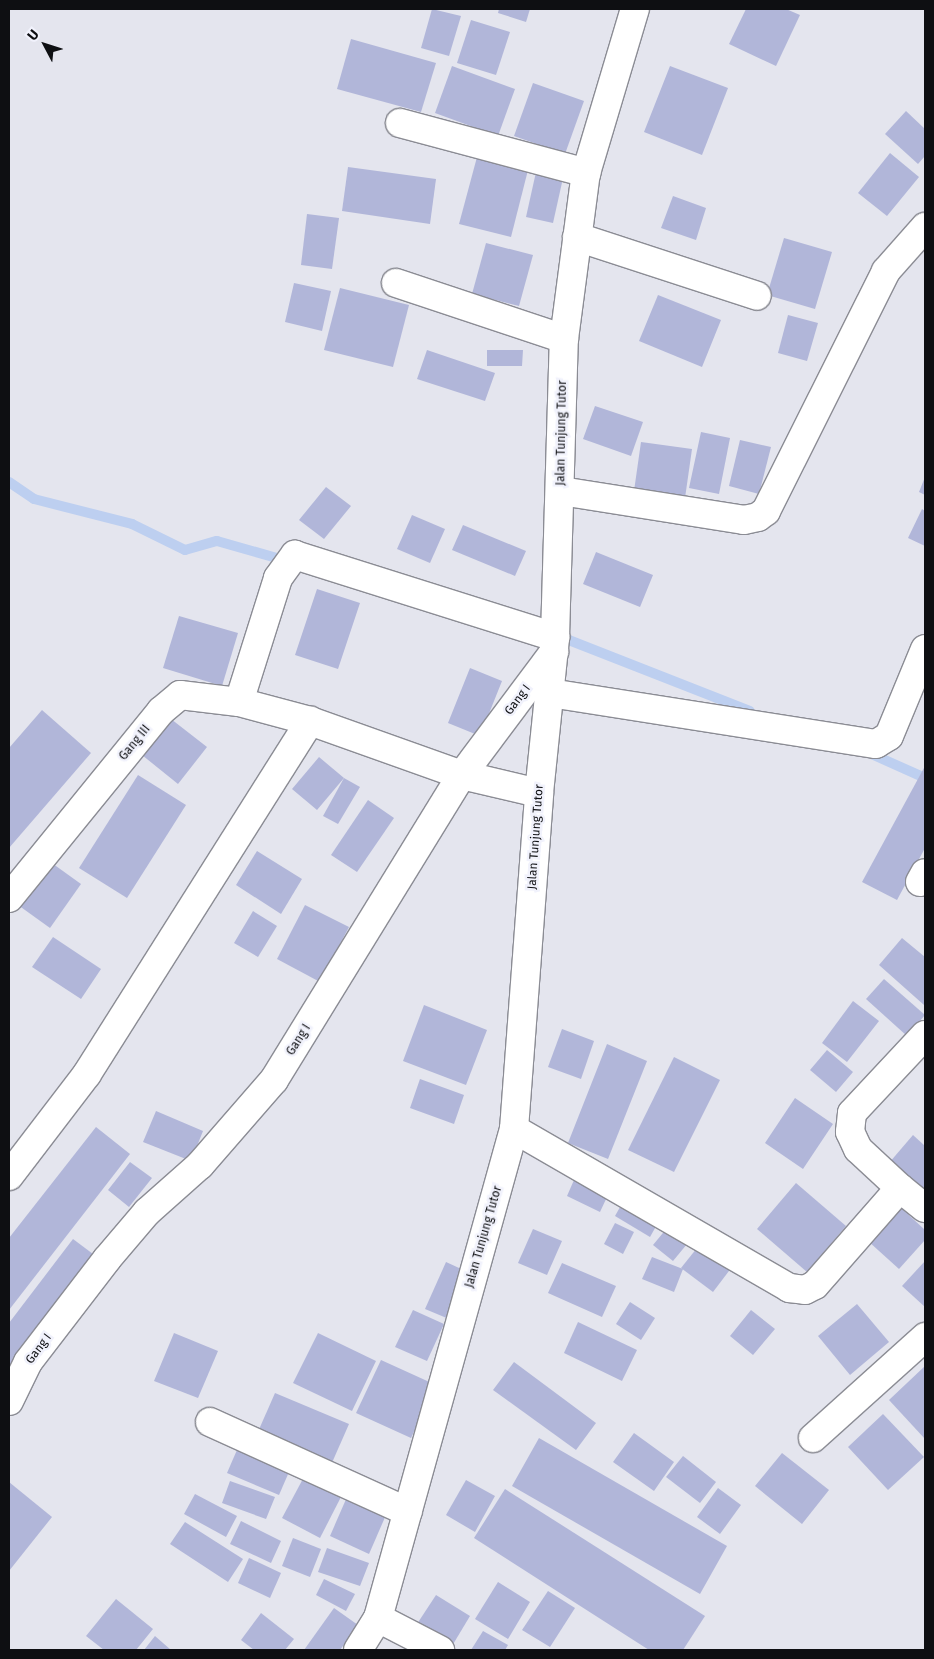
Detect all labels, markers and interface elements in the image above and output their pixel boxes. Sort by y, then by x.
north arrow [20,20,70,70]
text: U [24,26,43,44]
street label: Jalan Tunjung Tutor [554,380,570,486]
street label: Gang I [502,682,534,718]
street label: Gang III [116,722,154,764]
street label: Jalan Tunjung Tutor [525,784,547,890]
street label: Gang I [284,1022,314,1058]
street label: Jalan Tunjung Tutor [463,1184,505,1290]
street label: Gang I [23,1331,55,1367]

